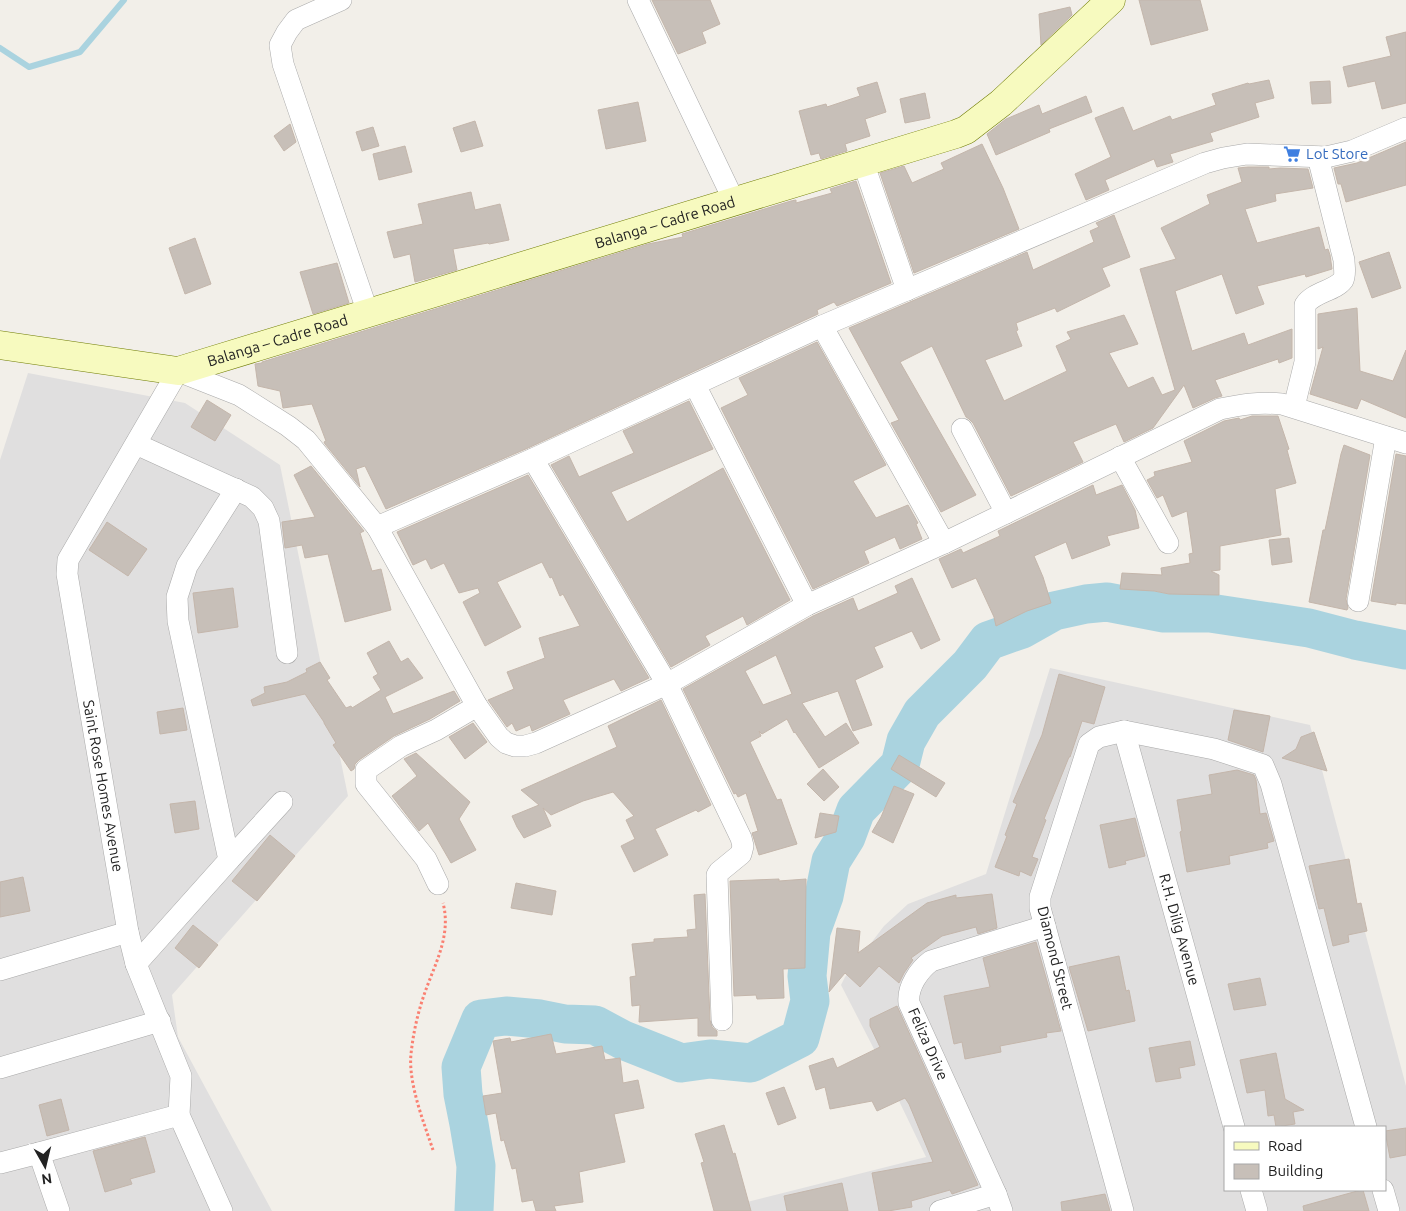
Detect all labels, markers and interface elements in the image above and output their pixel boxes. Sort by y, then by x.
supermarket icon: Lot Store [1282,144,1302,164]
place label: Lot Store [1306,145,1368,162]
street label: Balanga – Cadre Road [593,193,737,252]
street label: Balanga – Cadre Road [205,311,350,370]
street label: Saint Rose Homes Avenue [80,699,127,873]
street label: R.H. Dilig Avenue [1156,871,1203,987]
street label: Diamond Street [1034,904,1077,1012]
street label: Feliza Drive [905,1005,952,1083]
legend [1224,1126,1386,1191]
text: Road [1268,1137,1303,1154]
north arrow [20,1141,70,1191]
text: Building [1268,1162,1323,1179]
text: N [41,1170,53,1188]

